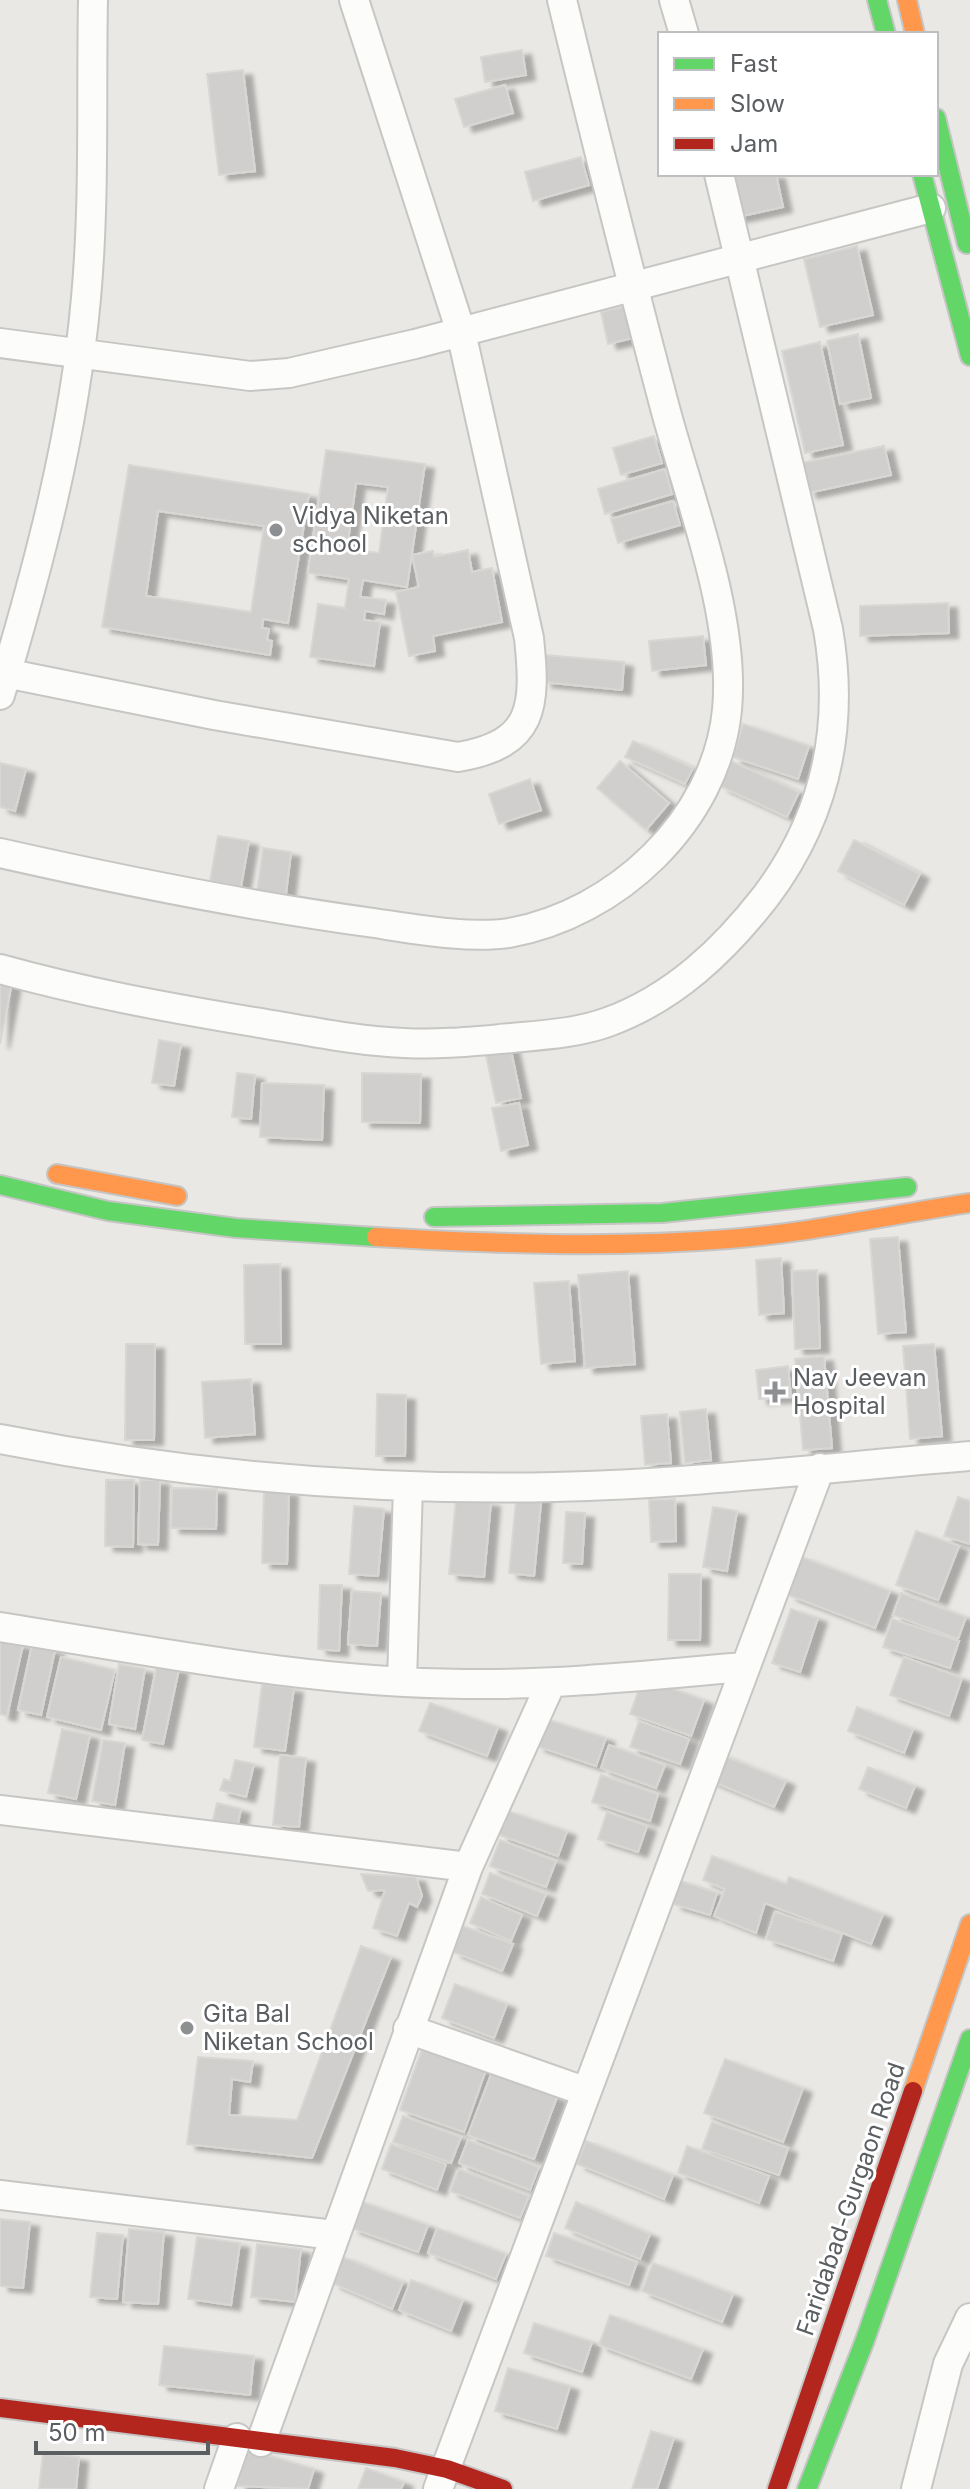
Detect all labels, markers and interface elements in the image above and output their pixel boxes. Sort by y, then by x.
legend [658,32,938,176]
text: Fast [730,49,778,78]
text: Slow [730,89,785,118]
text: Jam [730,129,778,158]
place label: Vidya Niketan school [292,501,449,558]
marker: Vidya Niketan school [267,521,285,539]
place label: Nav Jeevan Hospital [793,1363,927,1420]
marker: Nav Jeevan Hospital [764,1381,786,1403]
place label: Gita Bal Niketan School [203,1999,374,2056]
marker: Gita Bal Niketan School [178,2019,196,2037]
street label: Faridabad-Gurgaon Road [790,2059,911,2339]
scale bar [36,2405,208,2455]
text: 50 m [48,2418,106,2447]

